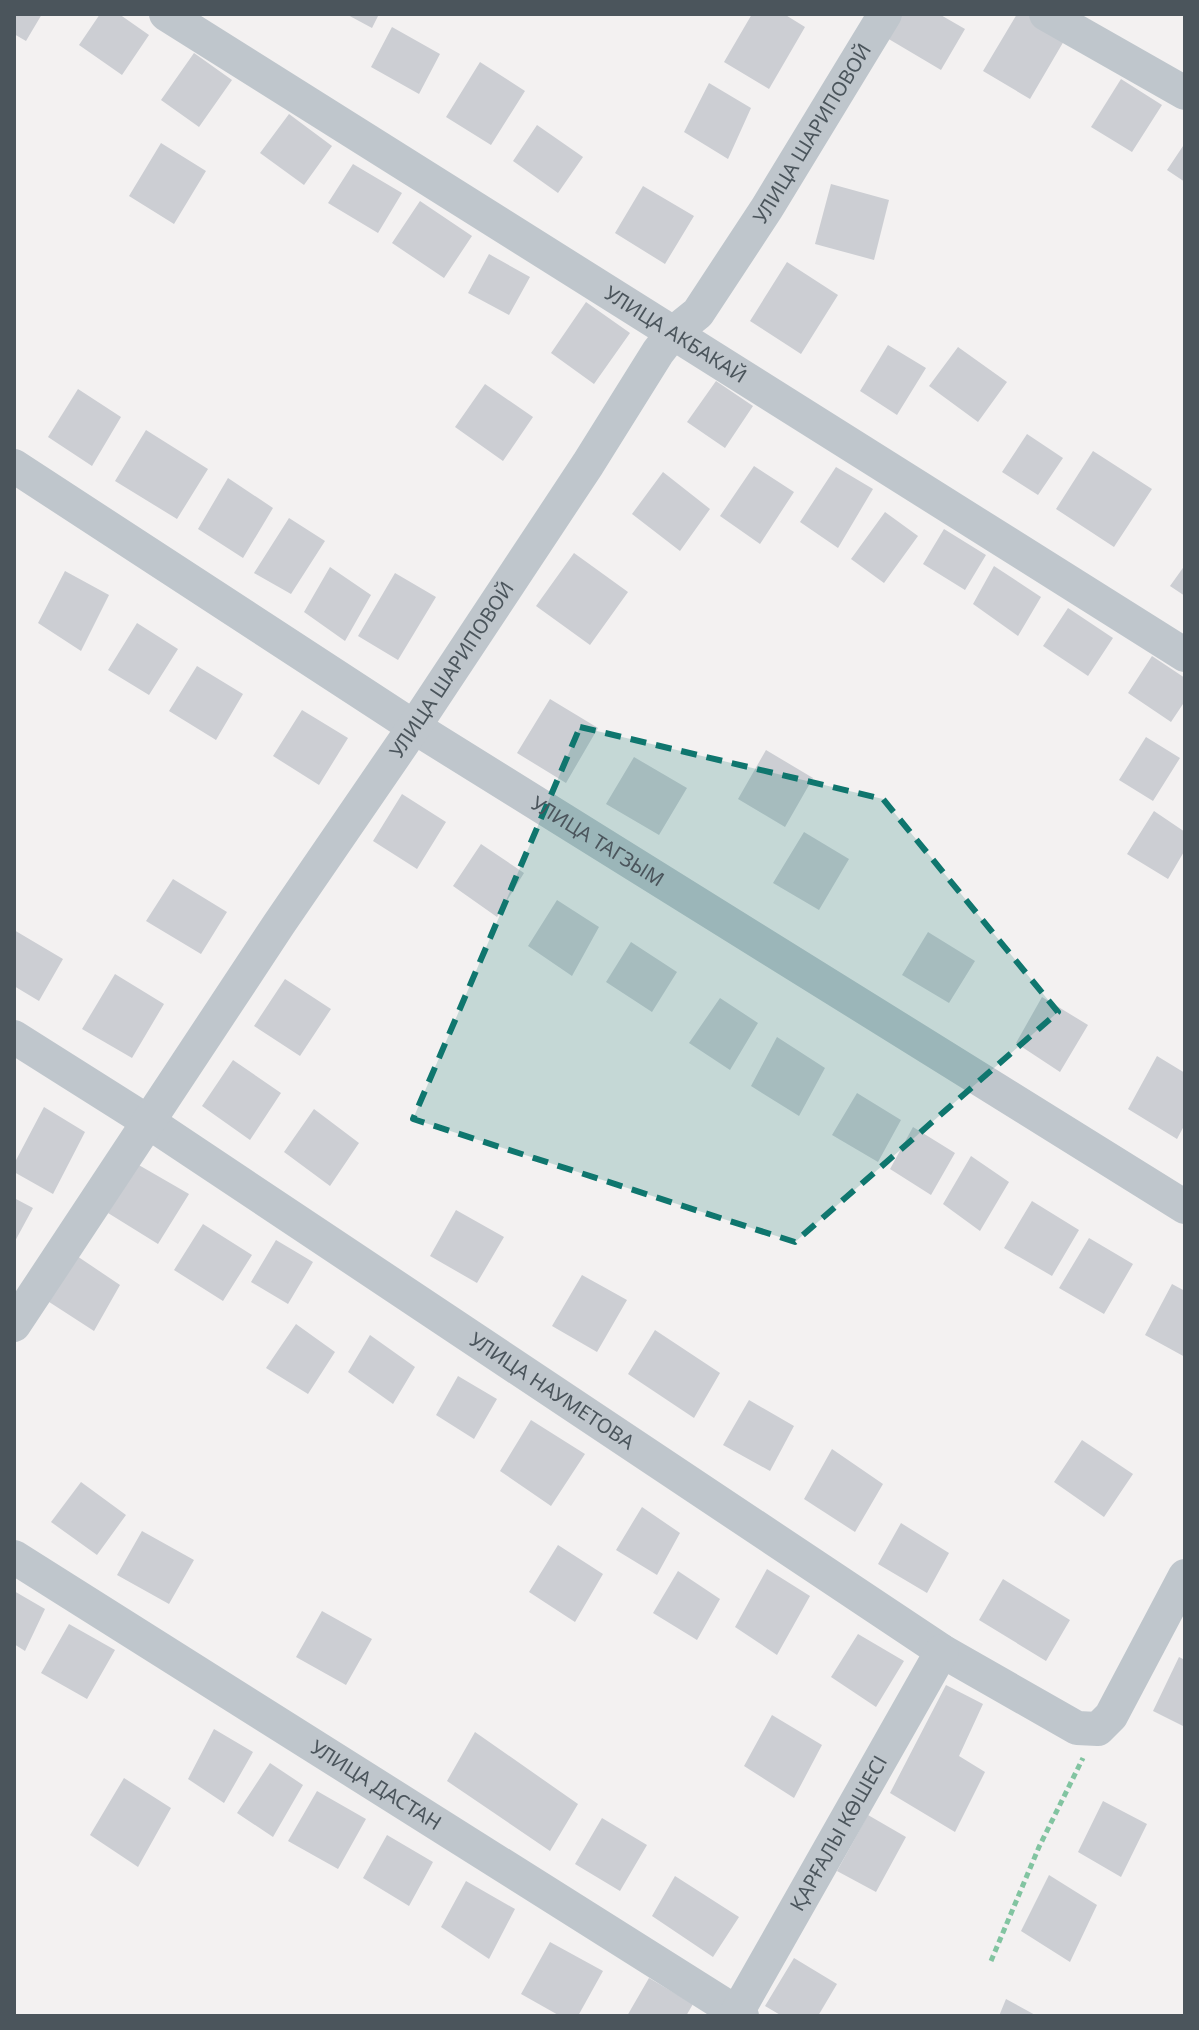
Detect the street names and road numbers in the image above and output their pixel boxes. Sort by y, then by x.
street label: УЛИЦА ШАРИПОВОЙ [747,38,877,228]
street label: УЛИЦА АКБАКАЙ [600,279,752,389]
street label: УЛИЦА ШАРИПОВОЙ [383,576,520,763]
street label: УЛИЦА ТАГЗЫМ [526,789,670,893]
street label: УЛИЦА НАУМЕТОВА [465,1326,640,1455]
street label: УЛИЦА ДАСТАН [306,1734,447,1836]
street label: ҚАРҒАЛЫ КӨШЕСІ [783,1750,893,1916]

